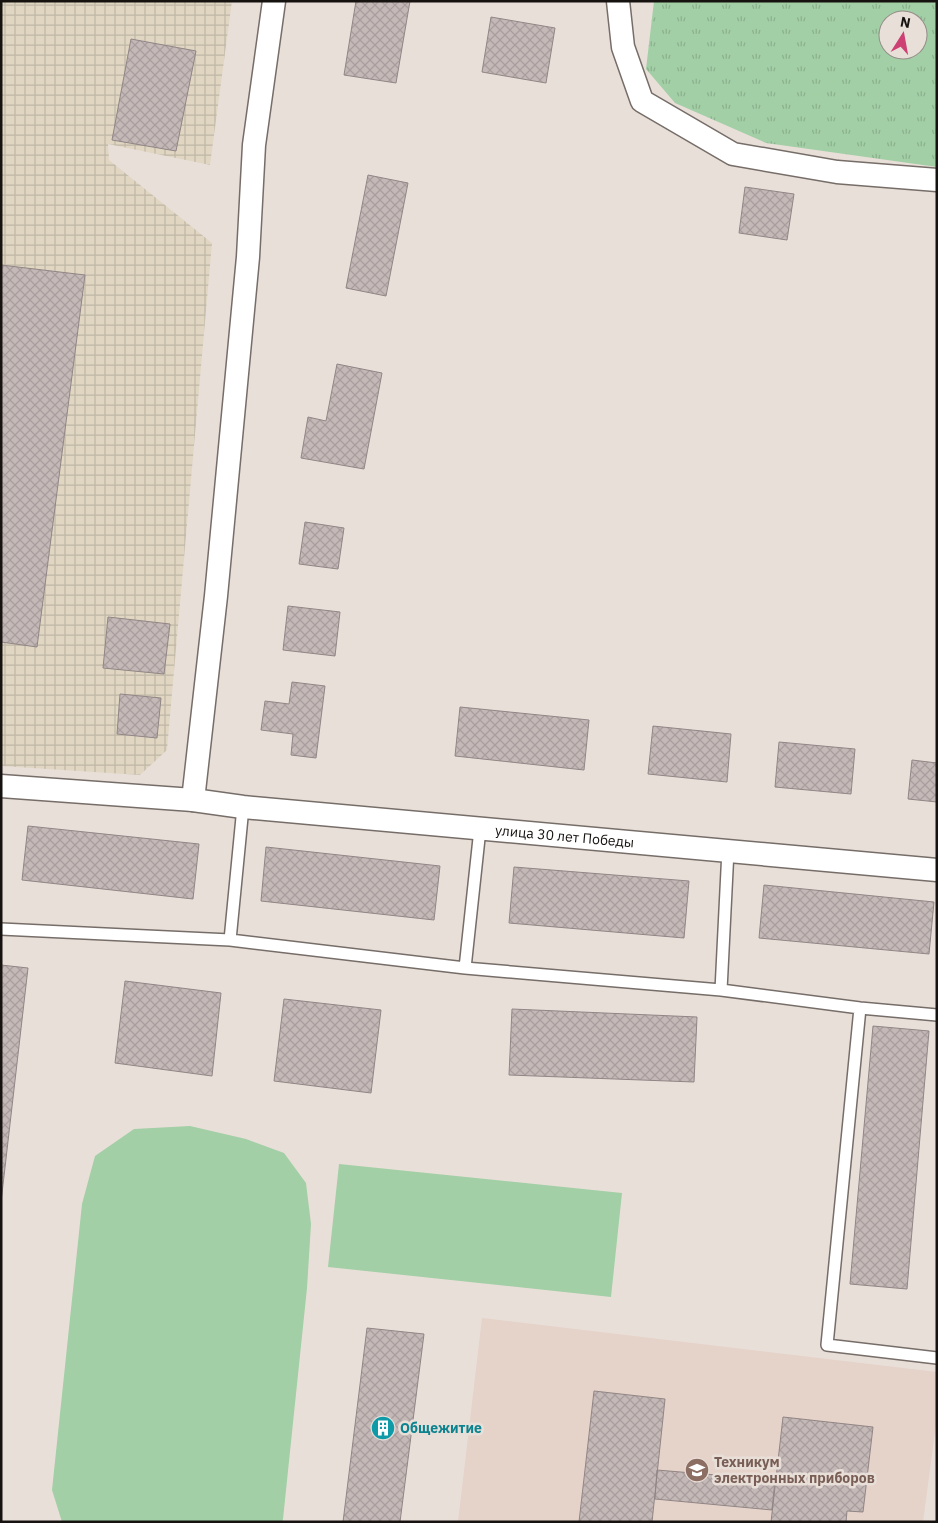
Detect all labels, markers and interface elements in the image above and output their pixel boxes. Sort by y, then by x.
north arrow [878,10,928,60]
text: N [899,12,912,32]
street label: улица 30 лет Победы [494,821,635,851]
building icon: Общежитие [370,1415,396,1441]
place label: Общежитие [400,1419,482,1437]
place label: Техникум электронных приборов [714,1453,875,1487]
school or university icon: Техникум электронных приборов [684,1457,710,1483]

